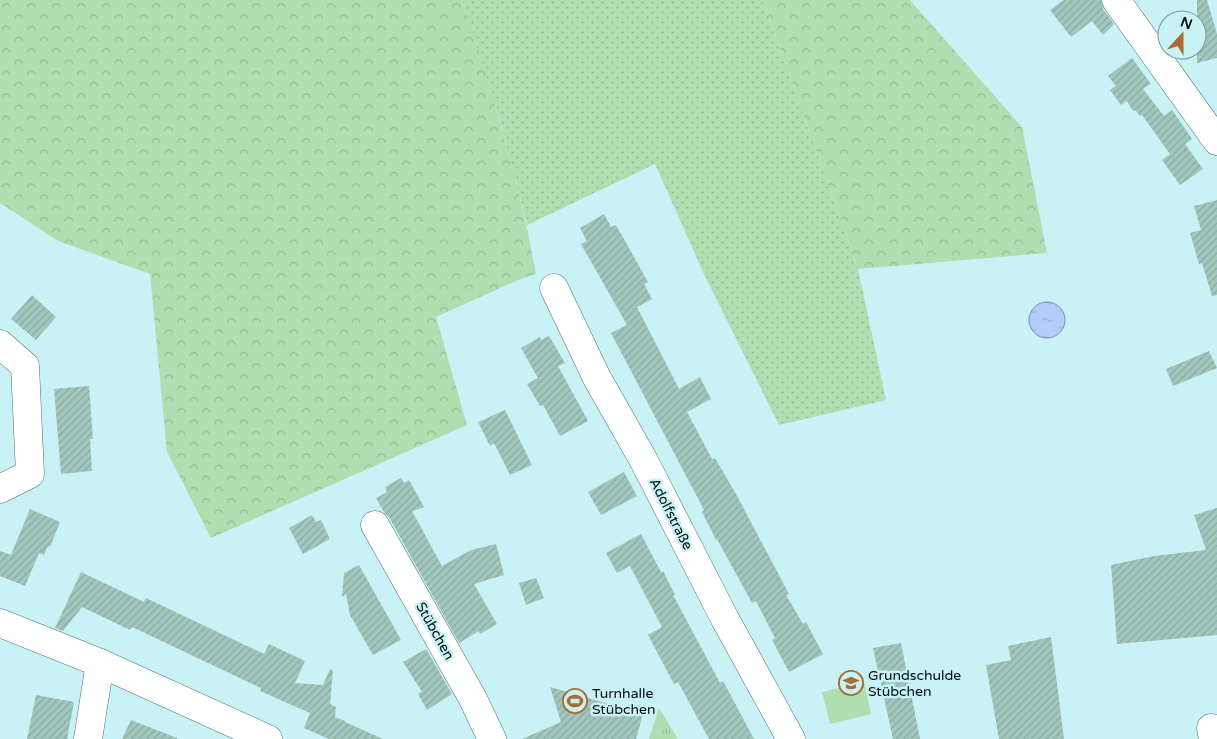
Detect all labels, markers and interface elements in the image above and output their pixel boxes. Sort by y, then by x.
north arrow [1157,10,1207,60]
text: N [1178,13,1195,33]
street label: Adolfstraße [646,475,696,553]
street label: Stübchen [412,599,458,663]
place label: Grundschulde Stübchen [868,667,961,700]
school or university icon: Grundschulde Stübchen [838,670,864,696]
place label: Turnhalle Stübchen [592,685,655,718]
sports icon: Turnhalle Stübchen [562,688,588,714]

